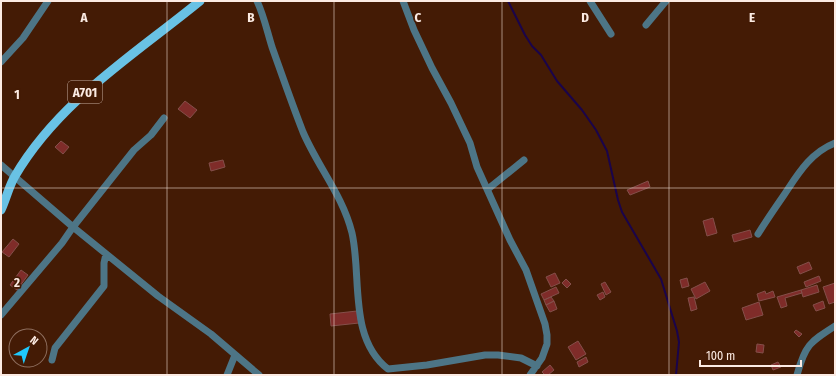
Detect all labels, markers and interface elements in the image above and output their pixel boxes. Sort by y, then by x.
text: A [79,10,88,25]
text: B [247,10,255,25]
text: C [415,10,422,25]
text: D [581,10,589,25]
text: E [749,10,755,25]
road number: A701 [68,81,102,103]
text: 1 [14,87,20,102]
text: 2 [13,275,20,290]
north arrow [8,328,48,368]
text: N [27,334,41,348]
scale bar [700,342,801,368]
text: 100 m [706,349,735,363]

